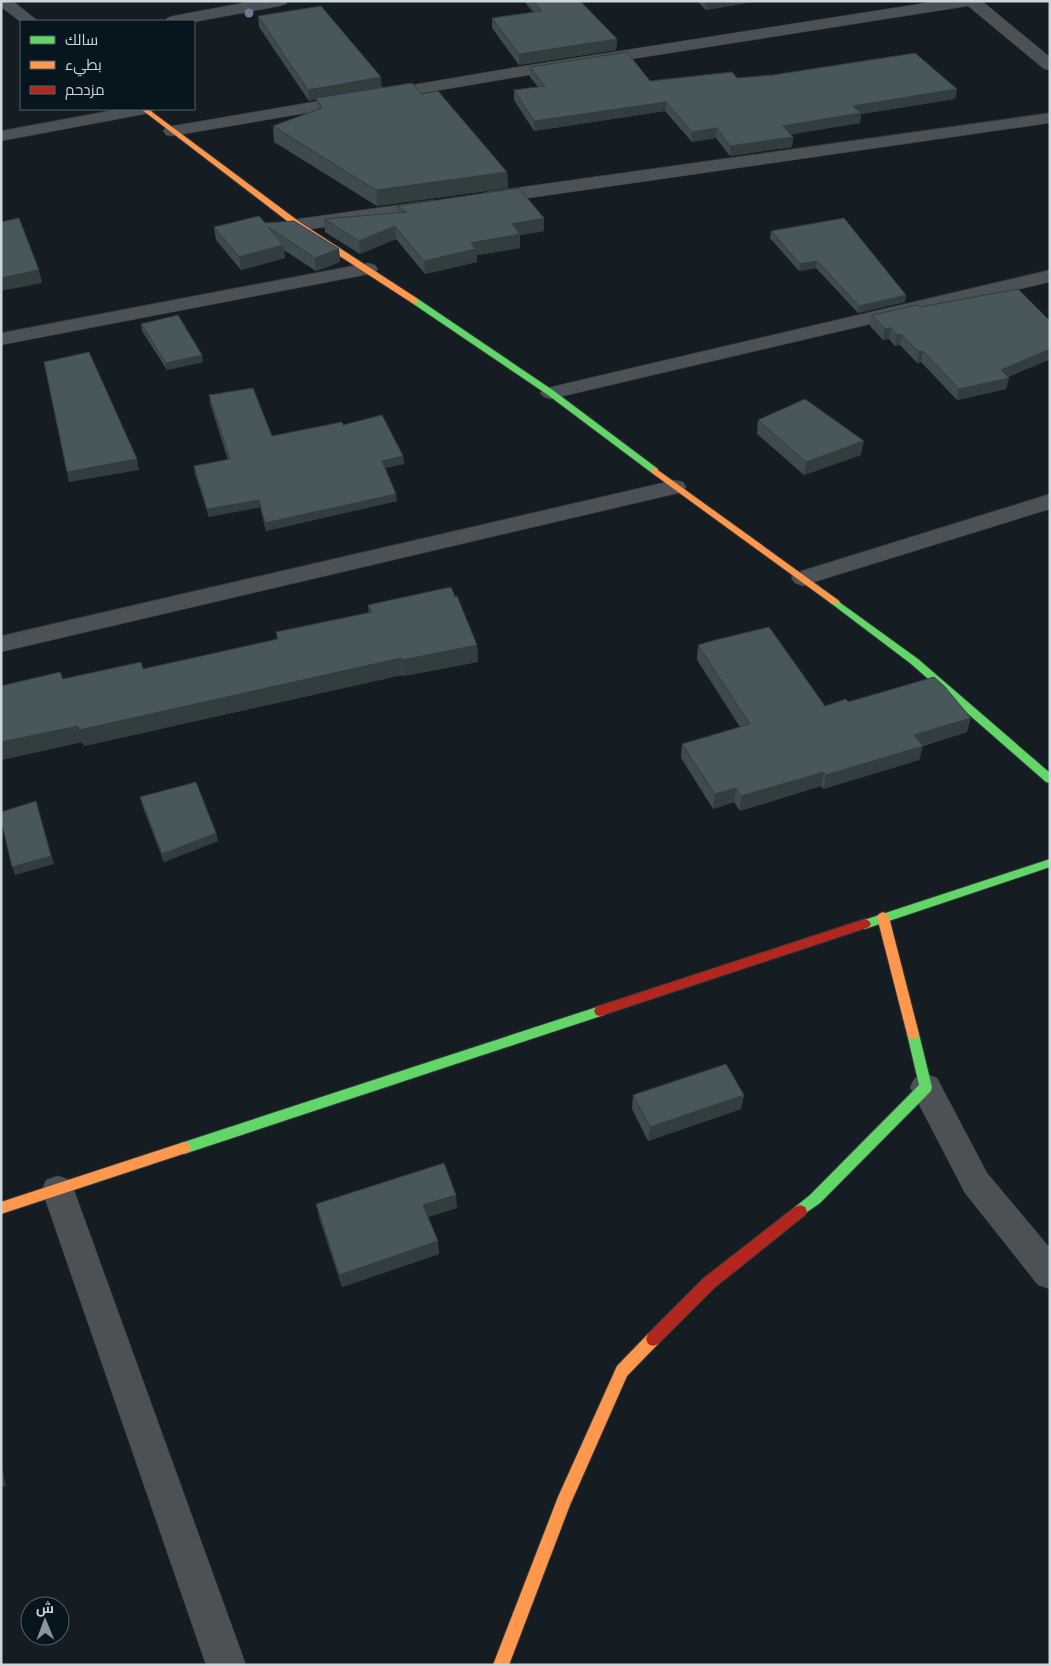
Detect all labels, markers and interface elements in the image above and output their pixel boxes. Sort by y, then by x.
legend [20,20,195,110]
text: سالك [65,31,98,48]
text: بطيء [65,56,102,77]
text: مزدحم [65,81,105,100]
north arrow [20,1596,70,1646]
text: ش [36,1600,54,1617]

